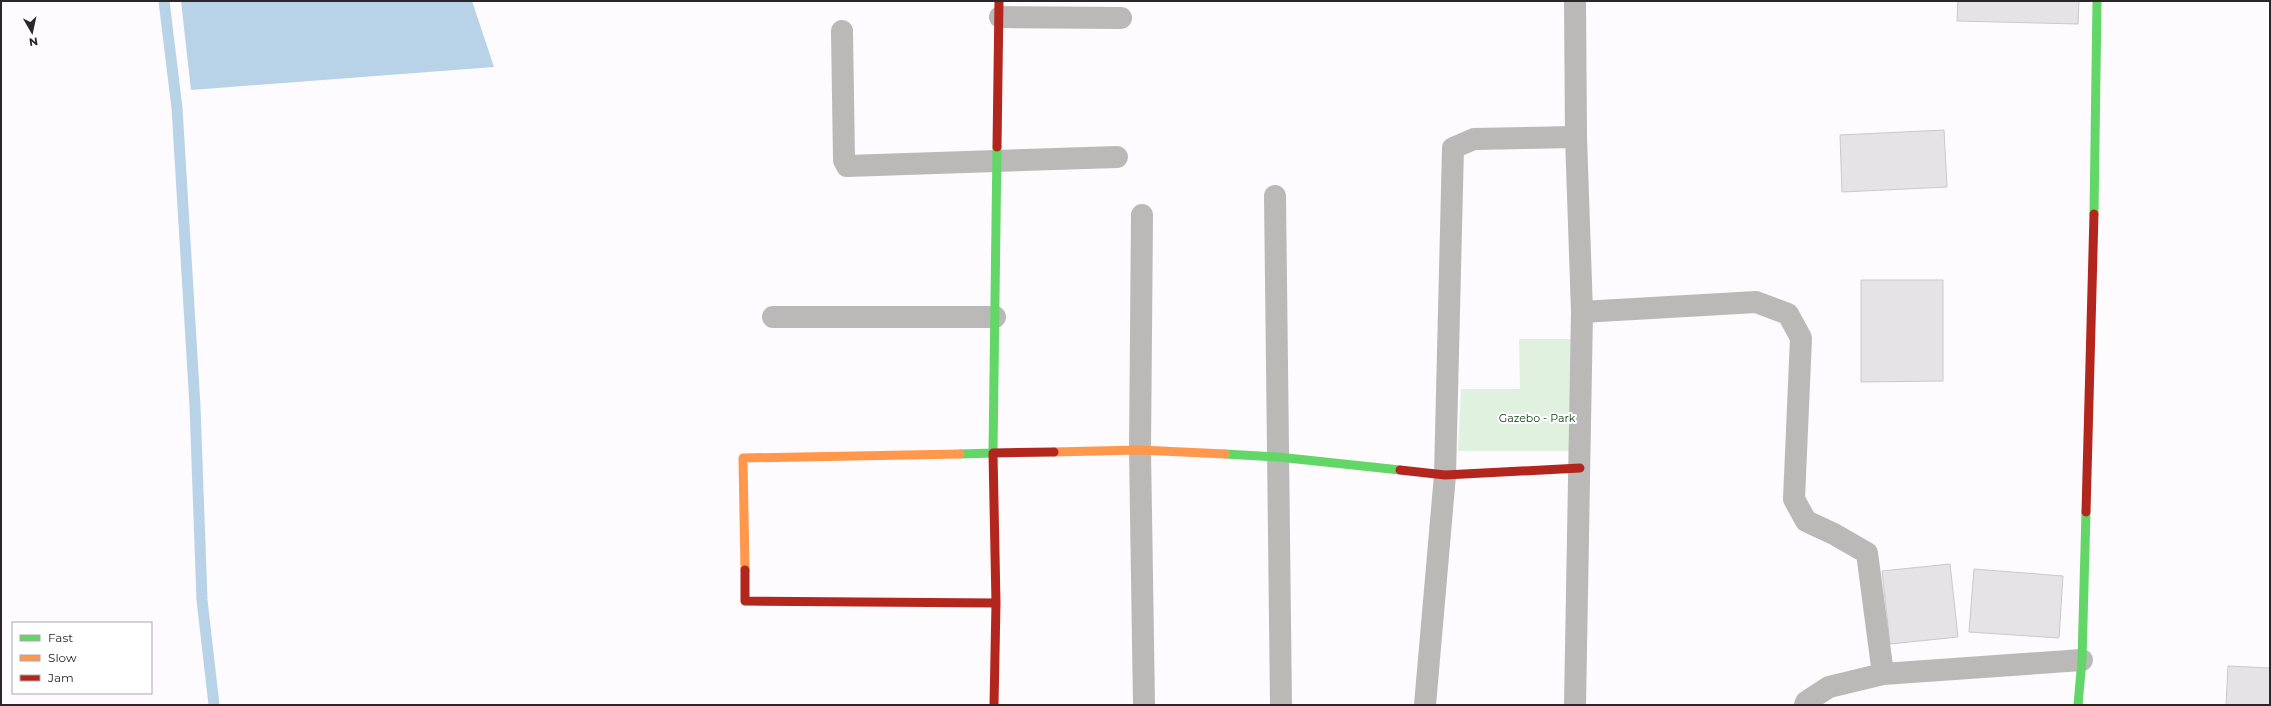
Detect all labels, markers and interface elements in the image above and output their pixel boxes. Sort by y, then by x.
north arrow [12,12,52,52]
text: N [28,34,39,49]
park label: Gazebo - Park [1499,411,1576,425]
legend [12,622,152,694]
text: Fast [48,630,73,645]
text: Slow [48,650,77,665]
text: Jam [47,670,74,685]

